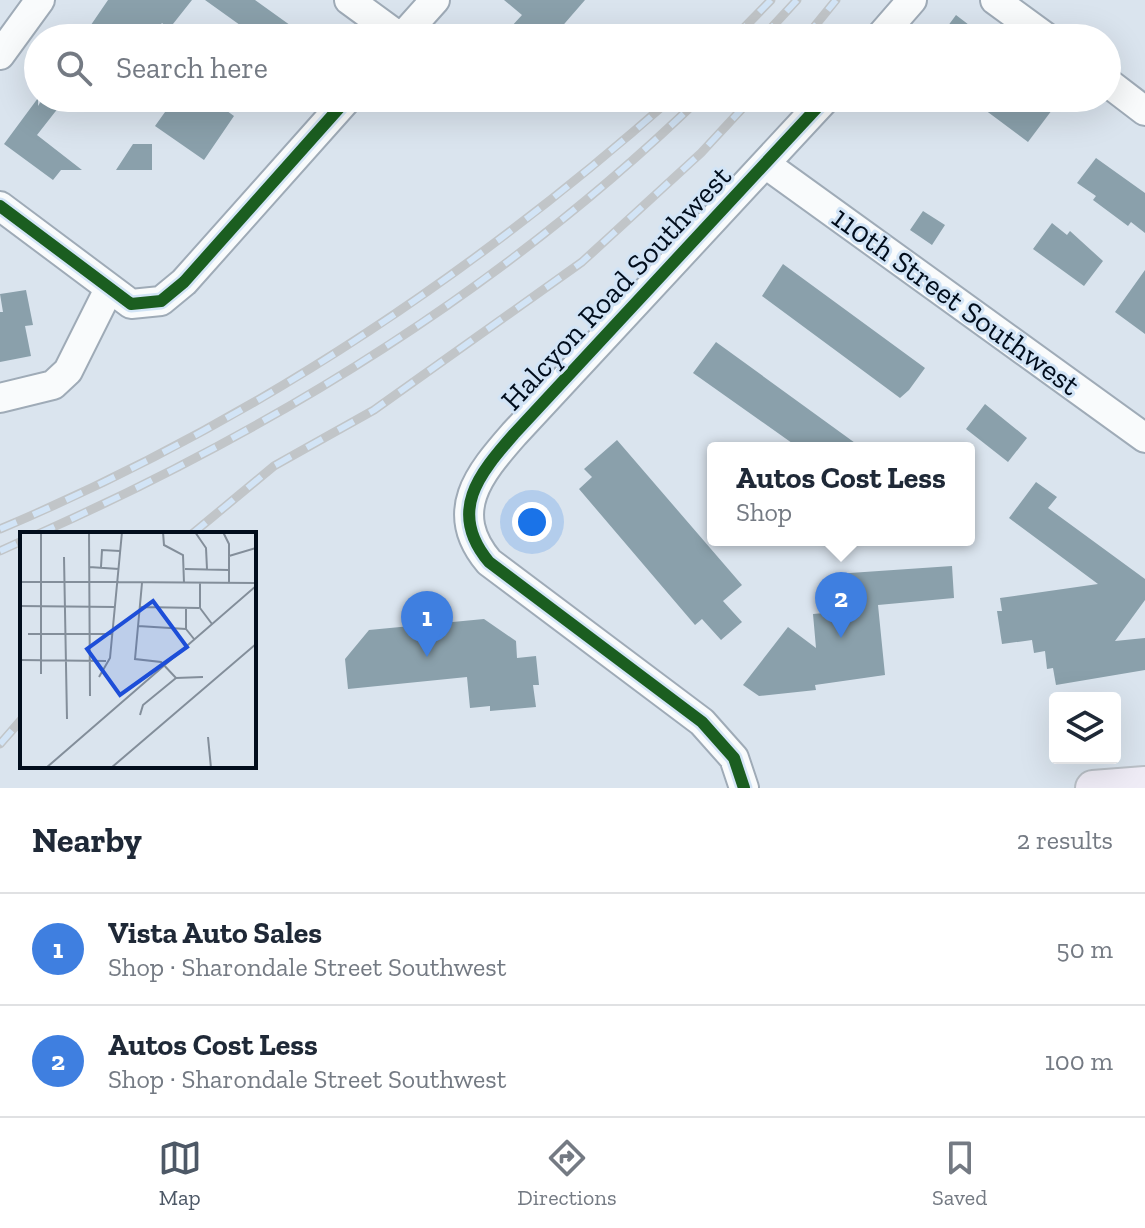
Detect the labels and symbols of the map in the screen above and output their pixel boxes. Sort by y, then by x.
street label: Halcyon Road Southwest [493,158,739,418]
street label: 110th Street Southwest [825,199,1087,403]
your location [512,502,552,542]
inset map [20,532,256,768]
pin: 2 [815,572,867,638]
pin: 1 [401,591,453,657]

